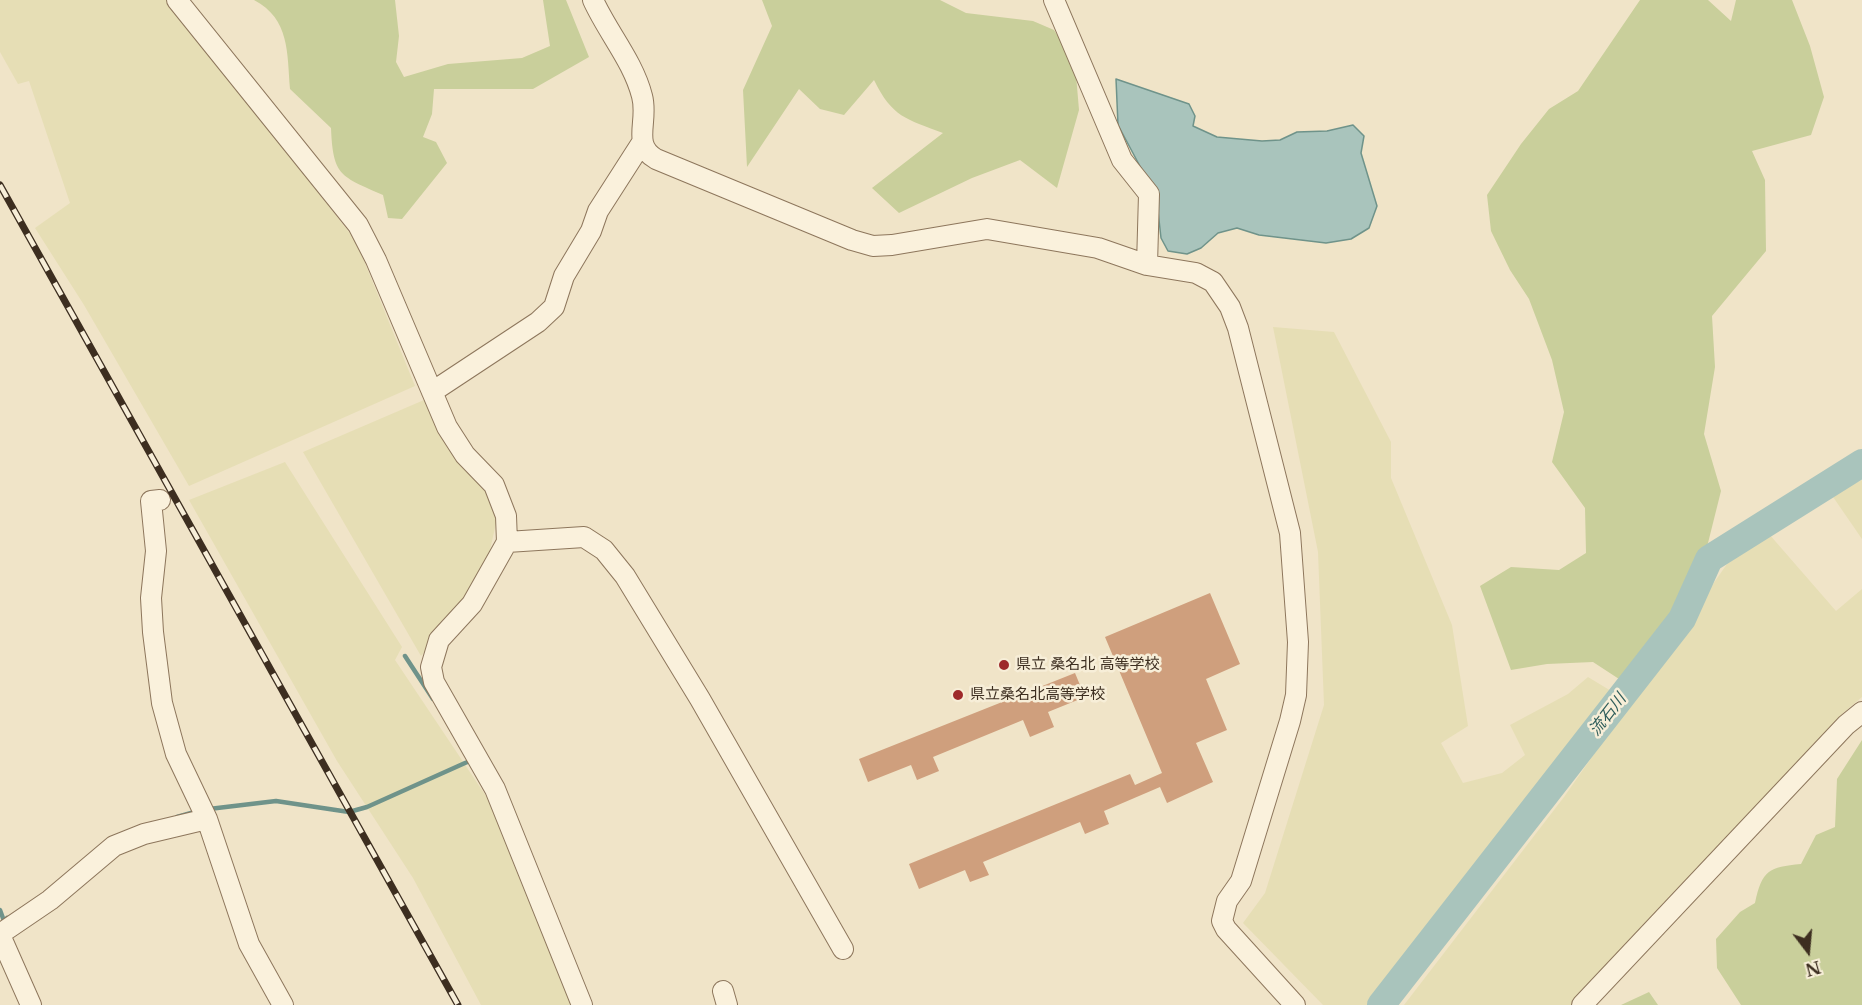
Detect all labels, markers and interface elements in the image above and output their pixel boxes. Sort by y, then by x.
place label: 県立 桑名北 高等学校 [1016,656,1160,674]
marker: 県立 桑名北 高等学校 [997,658,1011,672]
place label: 県立桑名北高等学校 [970,686,1105,704]
marker: 県立桑名北高等学校 [951,688,965,702]
water label: 流石川 [1586,690,1630,740]
north arrow [1778,921,1838,981]
text: N [1803,957,1823,980]

